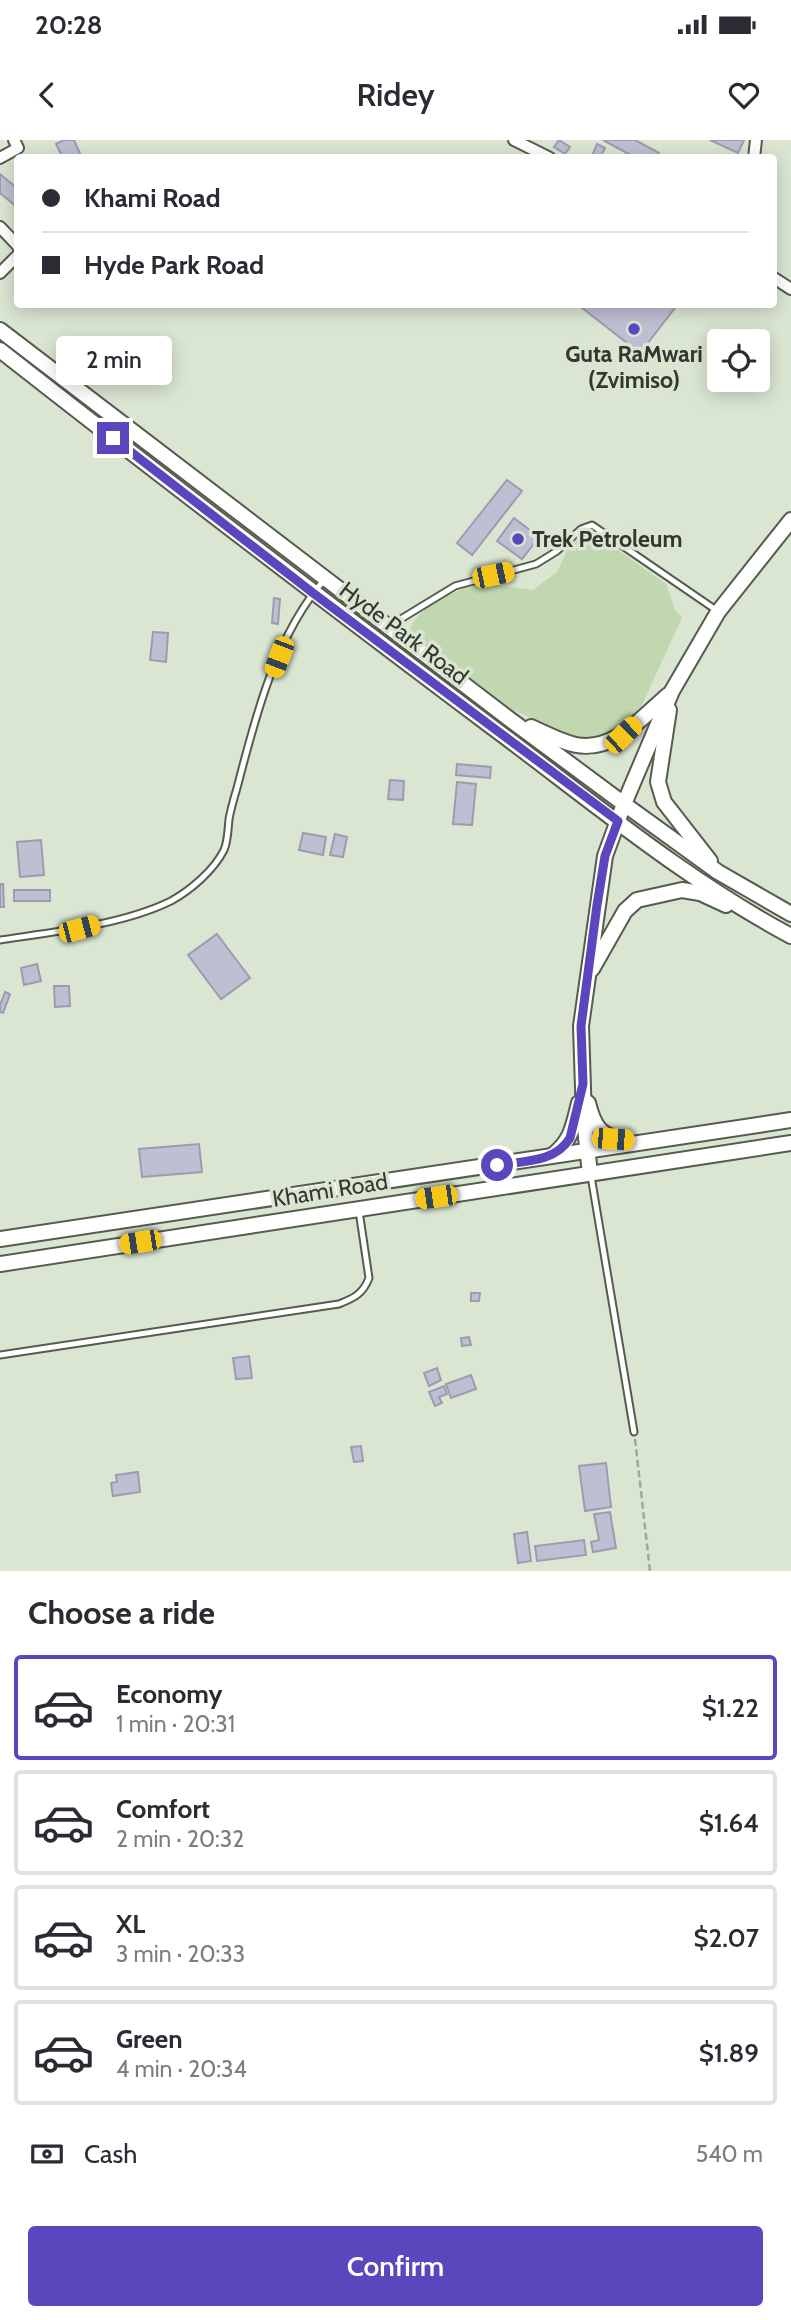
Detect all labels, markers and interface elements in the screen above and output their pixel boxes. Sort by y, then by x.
text: 20:28 [35,9,102,41]
text: Ridey [356,75,435,114]
icon: back [28,76,66,114]
icon: heart [725,76,763,114]
text: Khami Road [84,182,221,214]
text: Hyde Park Road [84,249,264,281]
marker: Guta RaMwari (Zvimiso) [626,321,642,337]
map controls [707,329,770,392]
button: locate [707,329,770,392]
callout: 2 min [55,336,171,386]
place label: Guta RaMwari (Zvimiso) [565,340,703,394]
text: 2 min [86,346,142,374]
route end [97,422,129,454]
place label: Trek Petroleum [532,525,683,553]
marker: Trek Petroleum [510,531,526,547]
car [471,560,516,590]
street label: Hyde Park Road [334,576,474,690]
car [262,634,297,680]
car [601,713,646,757]
car [56,913,103,945]
car [592,1127,635,1151]
route start [481,1149,513,1181]
street label: Khami Road [270,1167,390,1213]
car [414,1184,459,1210]
car [118,1228,163,1256]
text: Choose a ride [28,1593,215,1632]
icon: car [32,1676,95,1739]
text: Economy [116,1678,222,1710]
text: $1.22 [702,1692,759,1724]
text: 1 min · 20:31 [116,1710,235,1738]
icon: car [32,1791,95,1854]
text: Comfort [116,1793,210,1825]
text: $1.64 [699,1807,759,1839]
text: 2 min · 20:32 [116,1825,244,1853]
icon: car [32,1906,95,1969]
text: XL [116,1908,145,1940]
text: $2.07 [693,1922,759,1954]
text: 3 min · 20:33 [116,1940,245,1968]
icon: car [32,2021,95,2084]
text: Green [116,2023,183,2055]
text: $1.89 [699,2037,759,2069]
text: 4 min · 20:34 [116,2055,247,2083]
icon: cash [28,2135,66,2173]
text: Cash [84,2138,137,2170]
text: 540 m [696,2140,763,2168]
button: Confirm [28,2226,763,2306]

